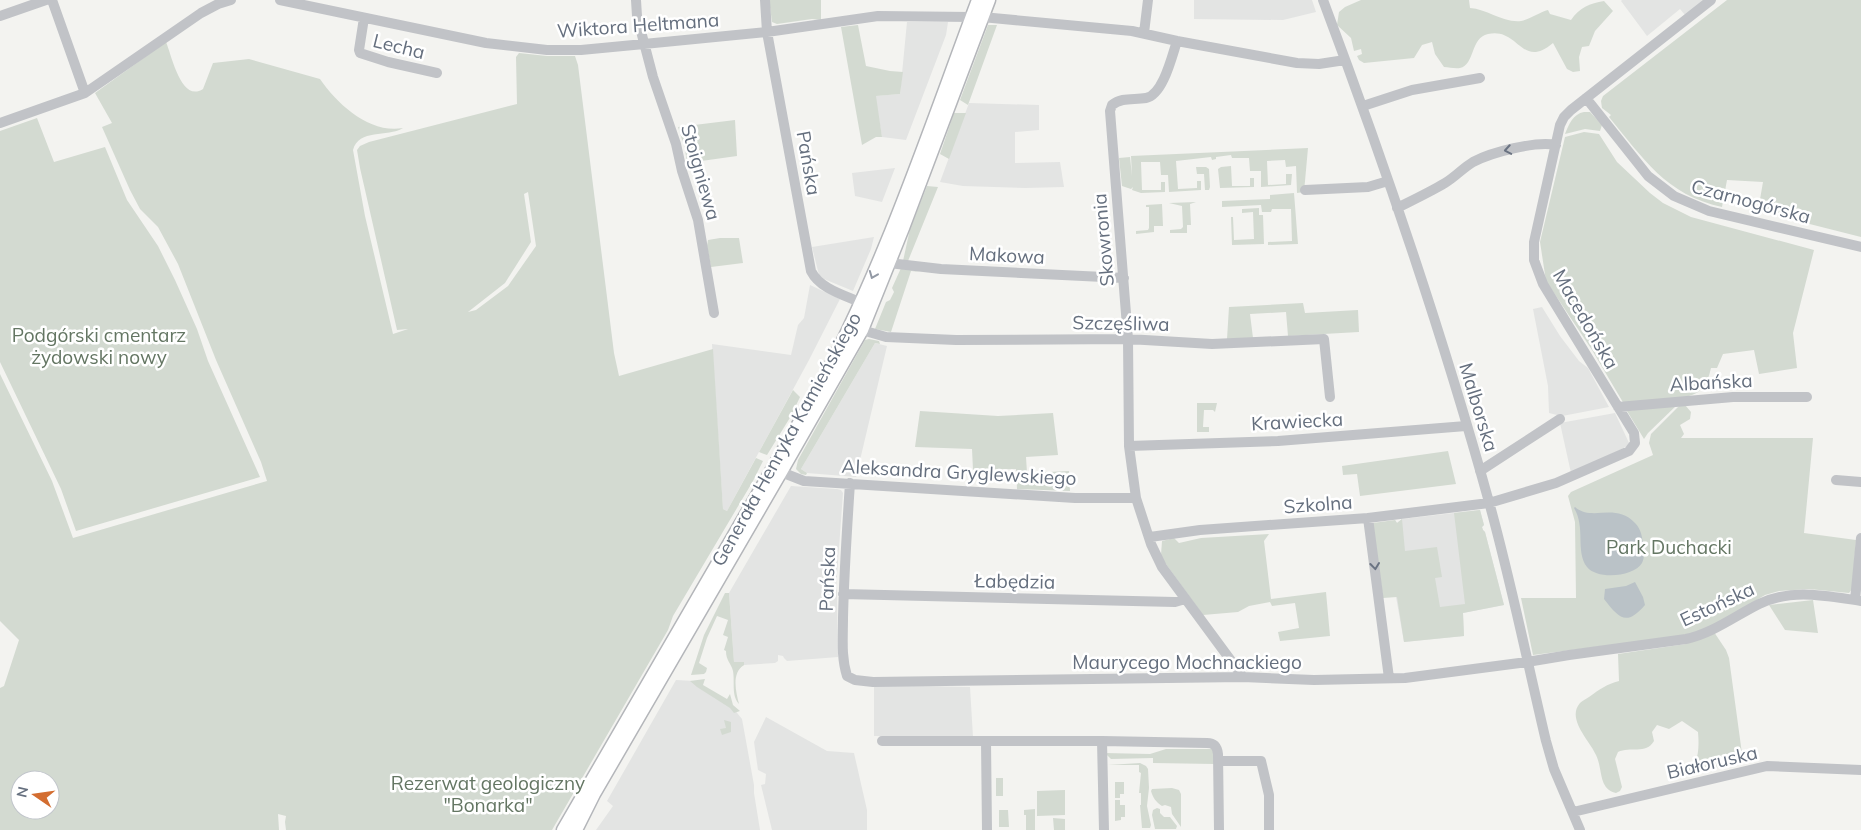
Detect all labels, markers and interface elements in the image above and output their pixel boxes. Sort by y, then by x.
street label: Wiktora Heltmana [556,7,720,43]
street label: Lecha [371,28,427,64]
street label: Stoigniewa [676,121,726,223]
street label: Pańska [792,129,826,197]
one-way arrow [1503,144,1512,155]
street label: Czarnogórska [1689,174,1813,228]
street label: Skowronia [1087,192,1119,288]
street label: Makowa [969,241,1045,269]
street label: Macedońska [1548,265,1624,373]
one-way arrow [869,270,880,279]
street label: Generała Henryka Kamieńskiego [706,308,866,570]
street label: Szczęśliwa [1072,310,1170,336]
park label: Podgórski cmentarz żydowski nowy [12,323,186,369]
street label: Malborska [1454,360,1504,454]
street label: Albańska [1669,368,1753,396]
street label: Krawiecka [1250,407,1344,435]
street label: Aleksandra Gryglewskiego [841,454,1077,490]
street label: Szkolna [1283,490,1353,518]
park label: Park Duchacki [1606,535,1732,559]
street label: Pańska [814,546,840,612]
one-way arrow [1369,563,1380,571]
street label: Łabędzia [973,568,1056,594]
street label: Estońska [1676,576,1758,632]
street label: Maurycego Mochnackiego [1072,650,1302,674]
street label: Białoruska [1664,740,1760,784]
north arrow [10,770,60,820]
park label: Rezerwat geologiczny "Bonarka" [391,771,585,817]
text: N [12,785,32,799]

